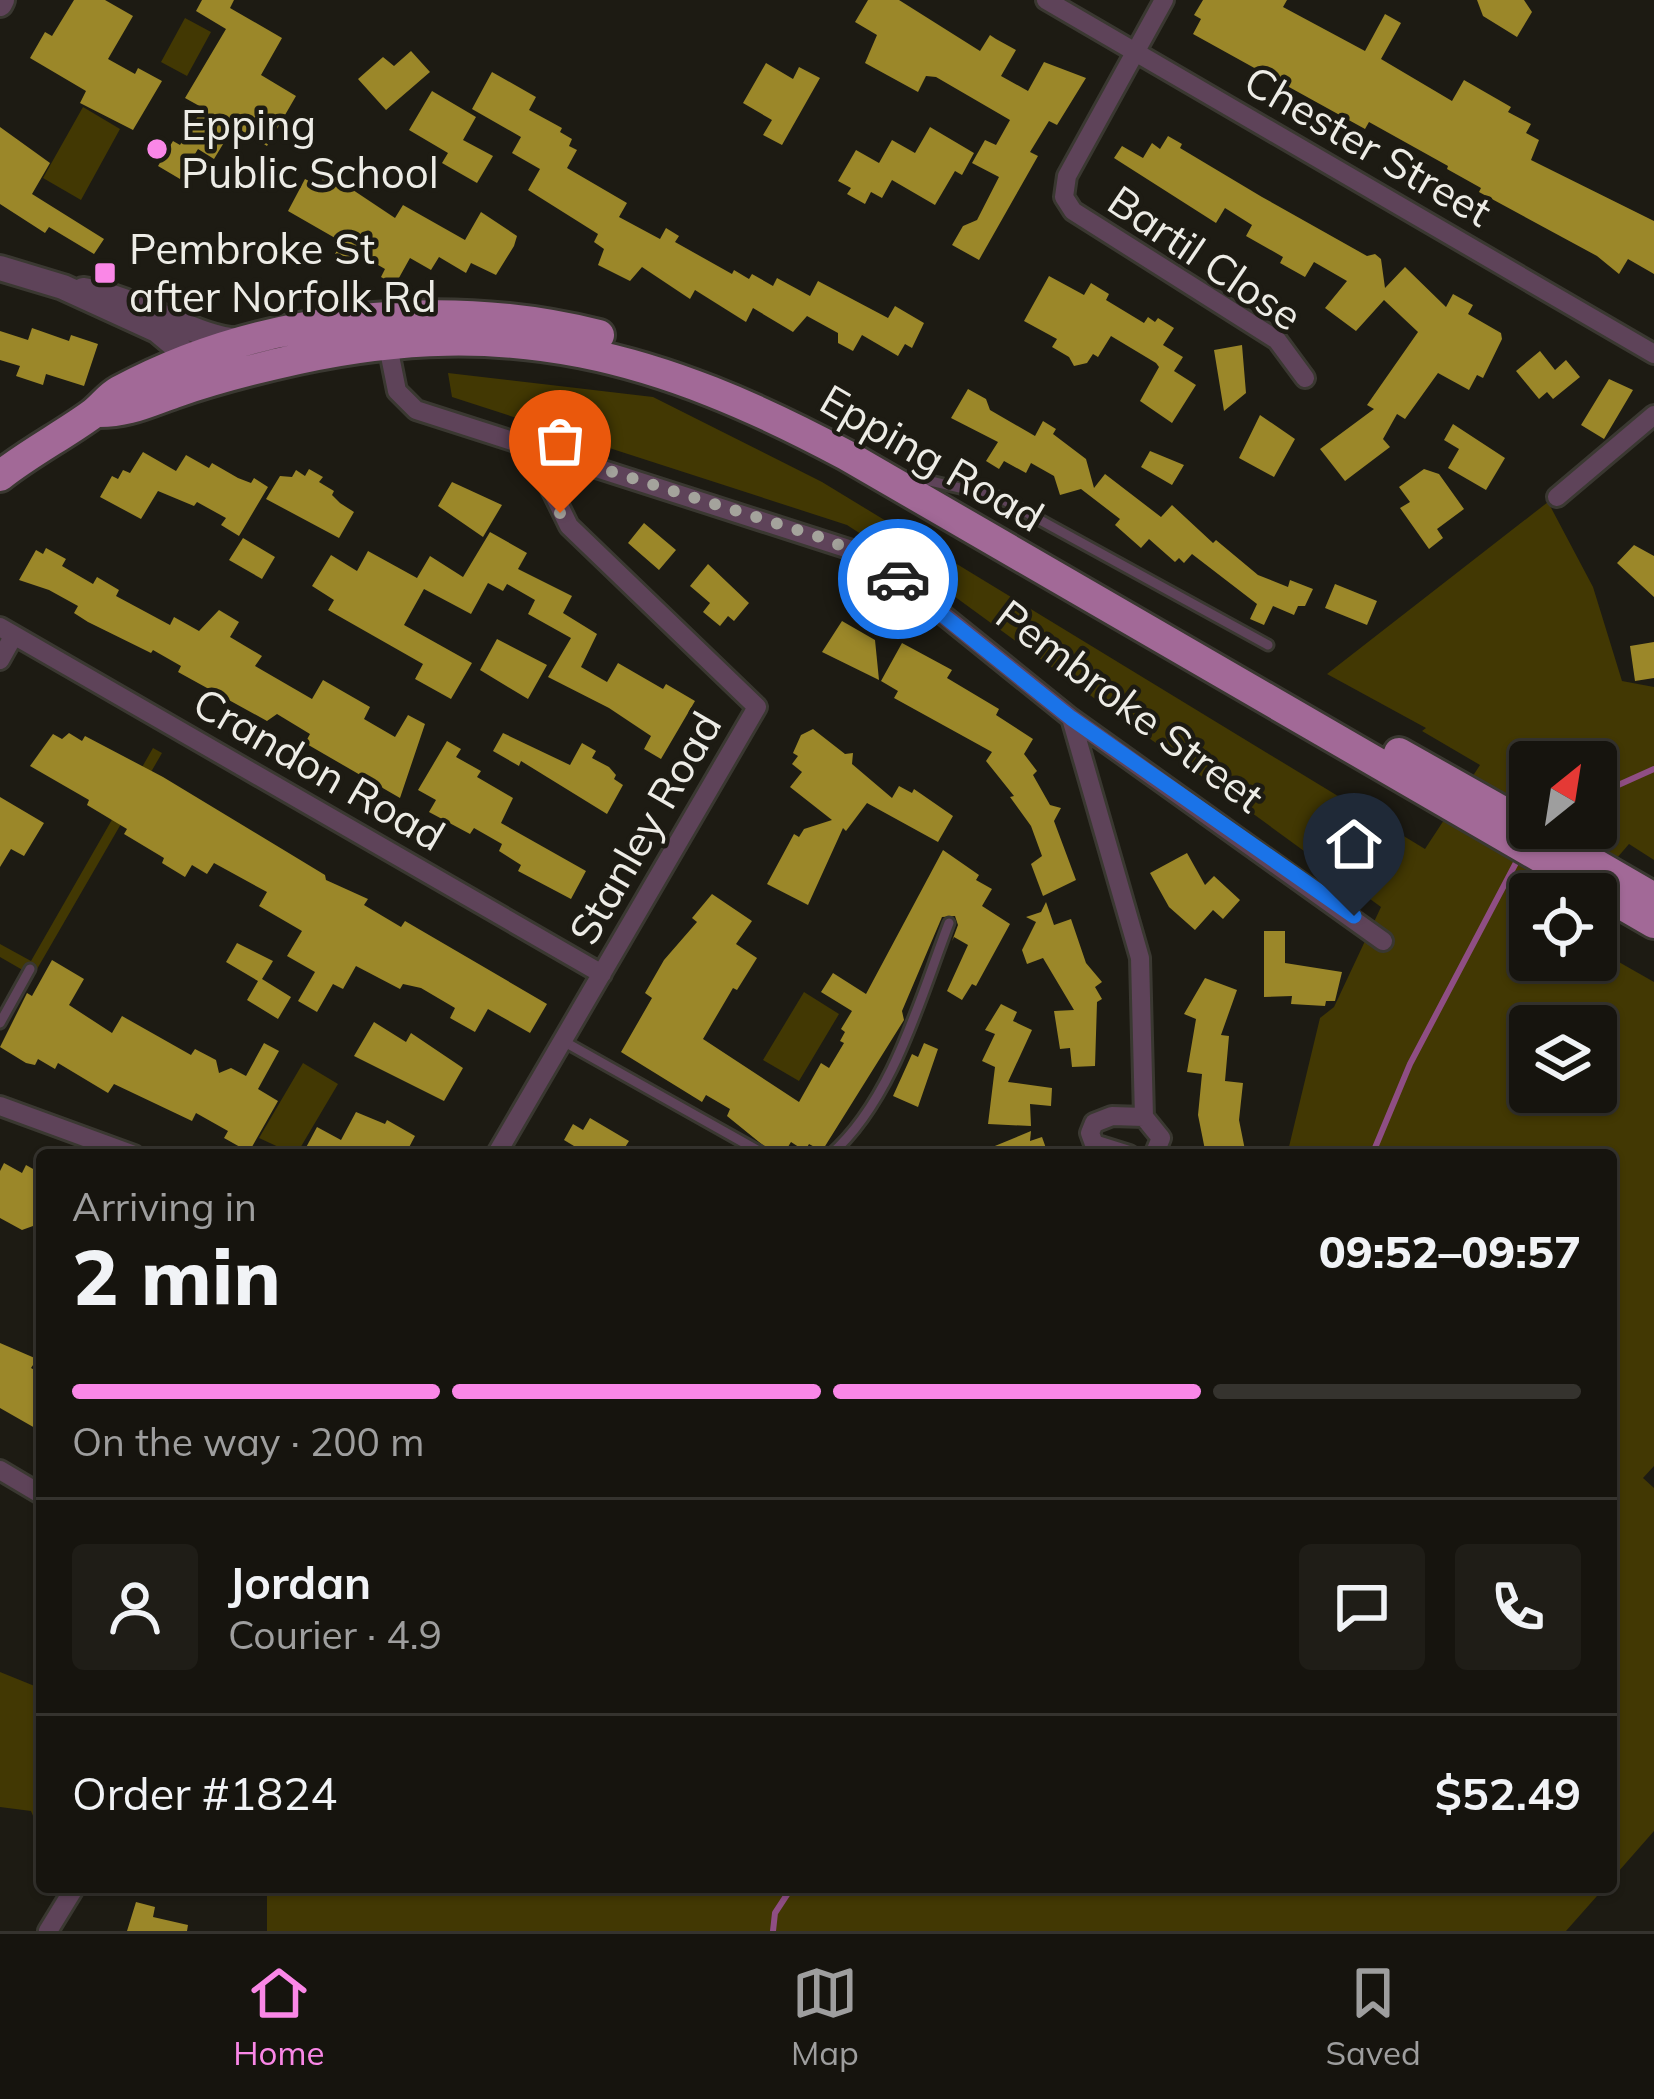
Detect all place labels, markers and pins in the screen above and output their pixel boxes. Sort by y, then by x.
place label: Epping Public School [181,98,439,199]
marker: Epping Public School [144,136,170,162]
place label: Pembroke St after Norfolk Rd [129,222,437,323]
marker: Pembroke St after Norfolk Rd [92,260,118,286]
pin [509,390,611,513]
pin [1303,793,1405,916]

